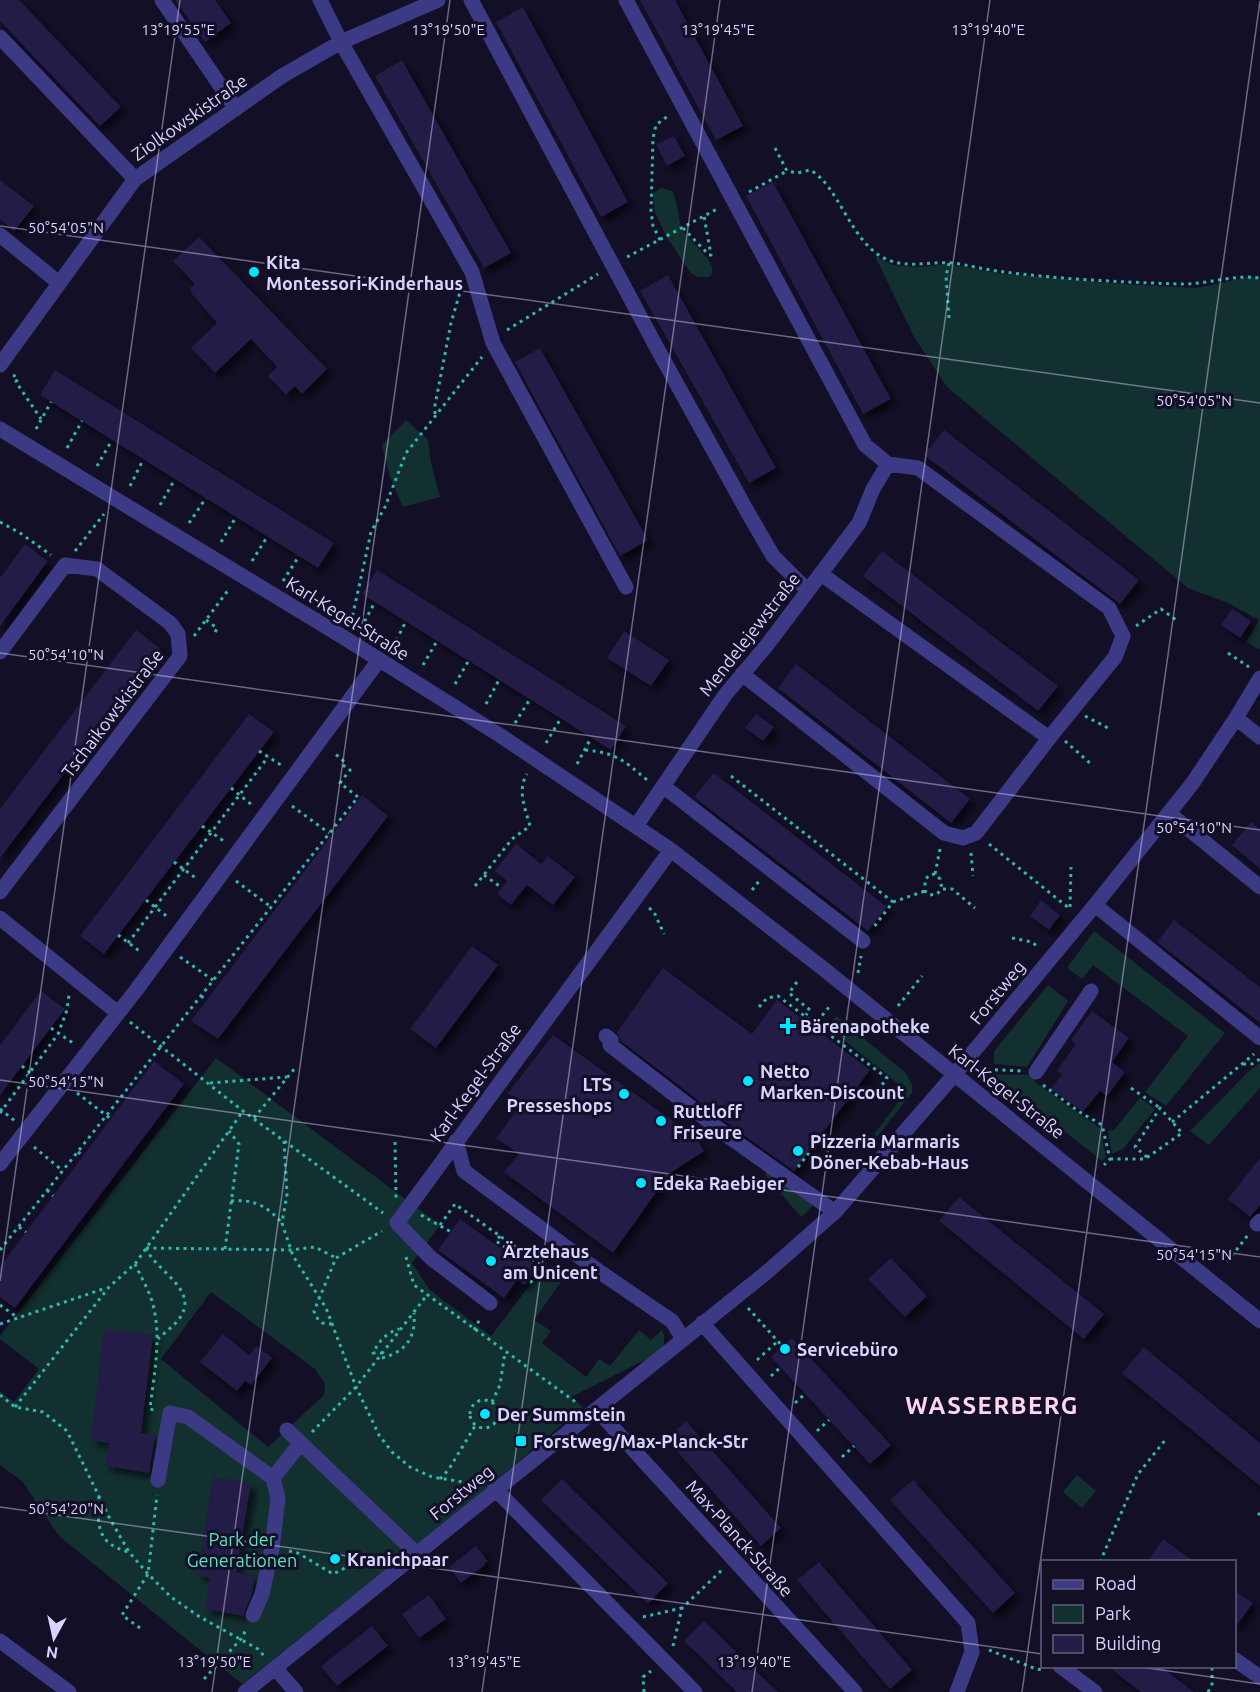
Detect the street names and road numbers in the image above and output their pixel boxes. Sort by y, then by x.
street label: Ziolkowskistraße [127,70,251,164]
street label: Mendelejewstraße [695,568,803,700]
street label: Karl-Kegel-Straße [283,572,413,664]
street label: Tschaikowskistraße [57,645,167,781]
street label: Forstweg [965,956,1029,1028]
street label: Karl-Kegel-Straße [425,1019,525,1145]
street label: Karl-Kegel-Straße [945,1040,1069,1142]
street label: Forstweg [425,1460,497,1524]
street label: Max-Planck-Straße [682,1476,798,1600]

